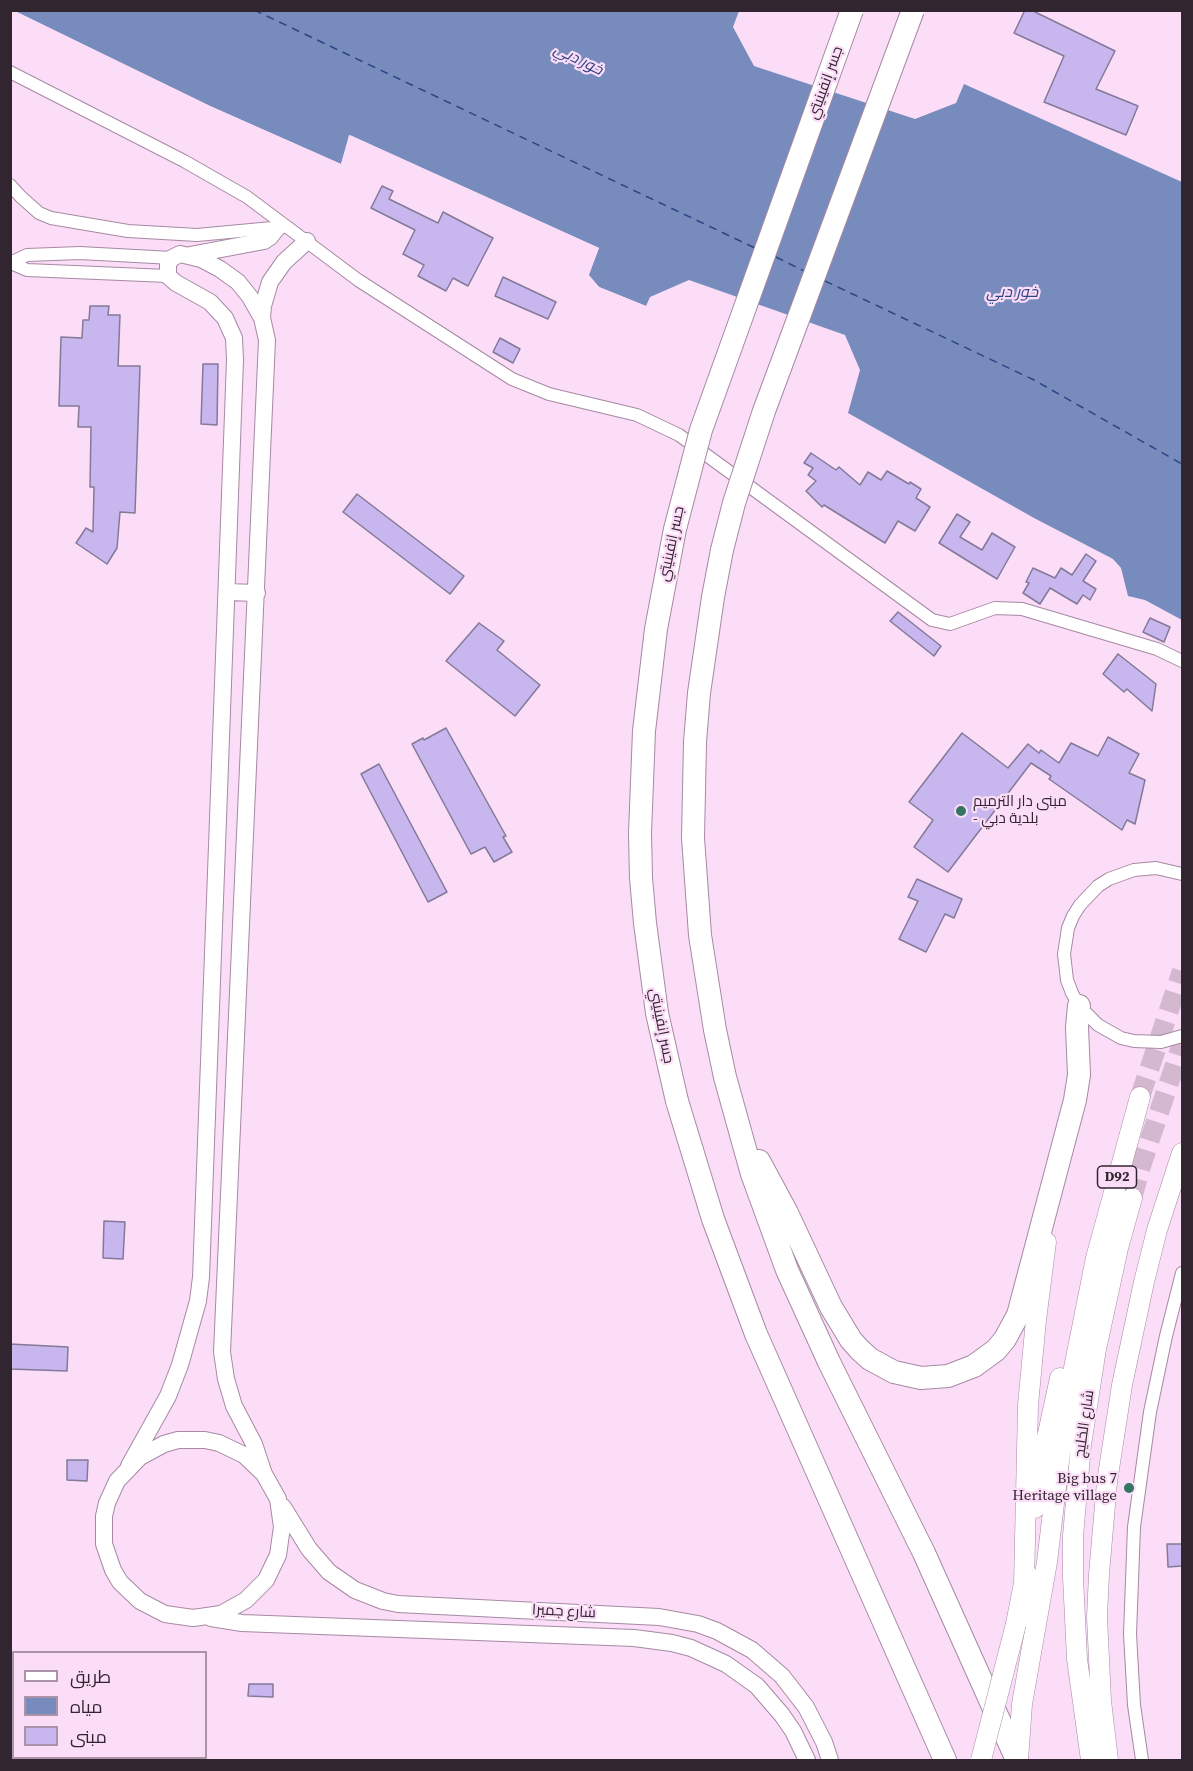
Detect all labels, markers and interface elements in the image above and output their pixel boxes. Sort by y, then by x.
water label: خور دبي [550,40,606,80]
street label: جسر إنفينيتي [804,44,848,122]
water label: خور دبي [986,283,1038,303]
street label: جسر إنفينيتي [655,505,689,583]
place label: مبنى دار الترميم - بلدية دبي [973,793,1067,828]
marker: مبنى دار الترميم - بلدية دبي [954,804,968,818]
street label: جسر إنفينيتي [645,987,677,1065]
road number: D92 [1098,1166,1136,1188]
street label: شارع الخليج [1071,1389,1099,1459]
place label: Big bus 7 Heritage village [1012,1470,1117,1505]
marker: Big bus 7 Heritage village [1122,1481,1136,1495]
street label: شارع جميرا [532,1601,596,1623]
legend [12,1651,207,1759]
text: طريق [70,1664,111,1689]
text: مياه [70,1694,103,1719]
text: مبنى [70,1724,107,1749]

